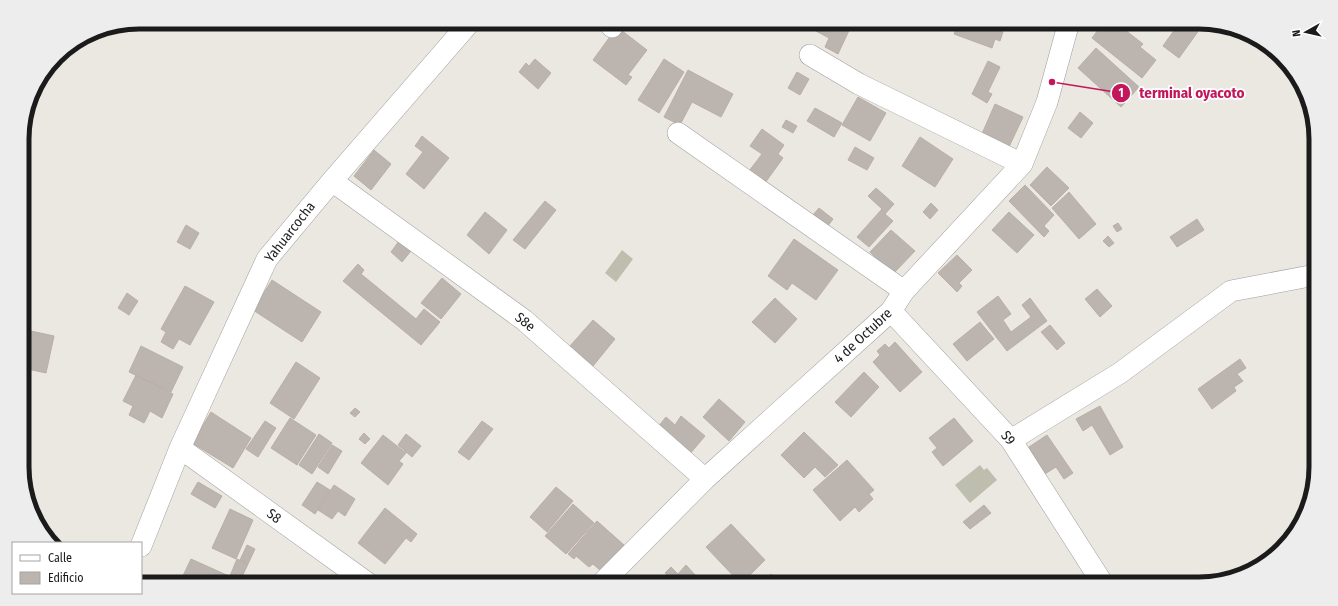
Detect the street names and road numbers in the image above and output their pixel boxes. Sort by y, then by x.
street label: Yahuarcocha [261,198,319,266]
street label: 4 de Octubre [830,305,896,367]
street label: S8e [512,309,539,335]
street label: S9 [997,427,1019,449]
street label: S8 [263,505,285,527]

